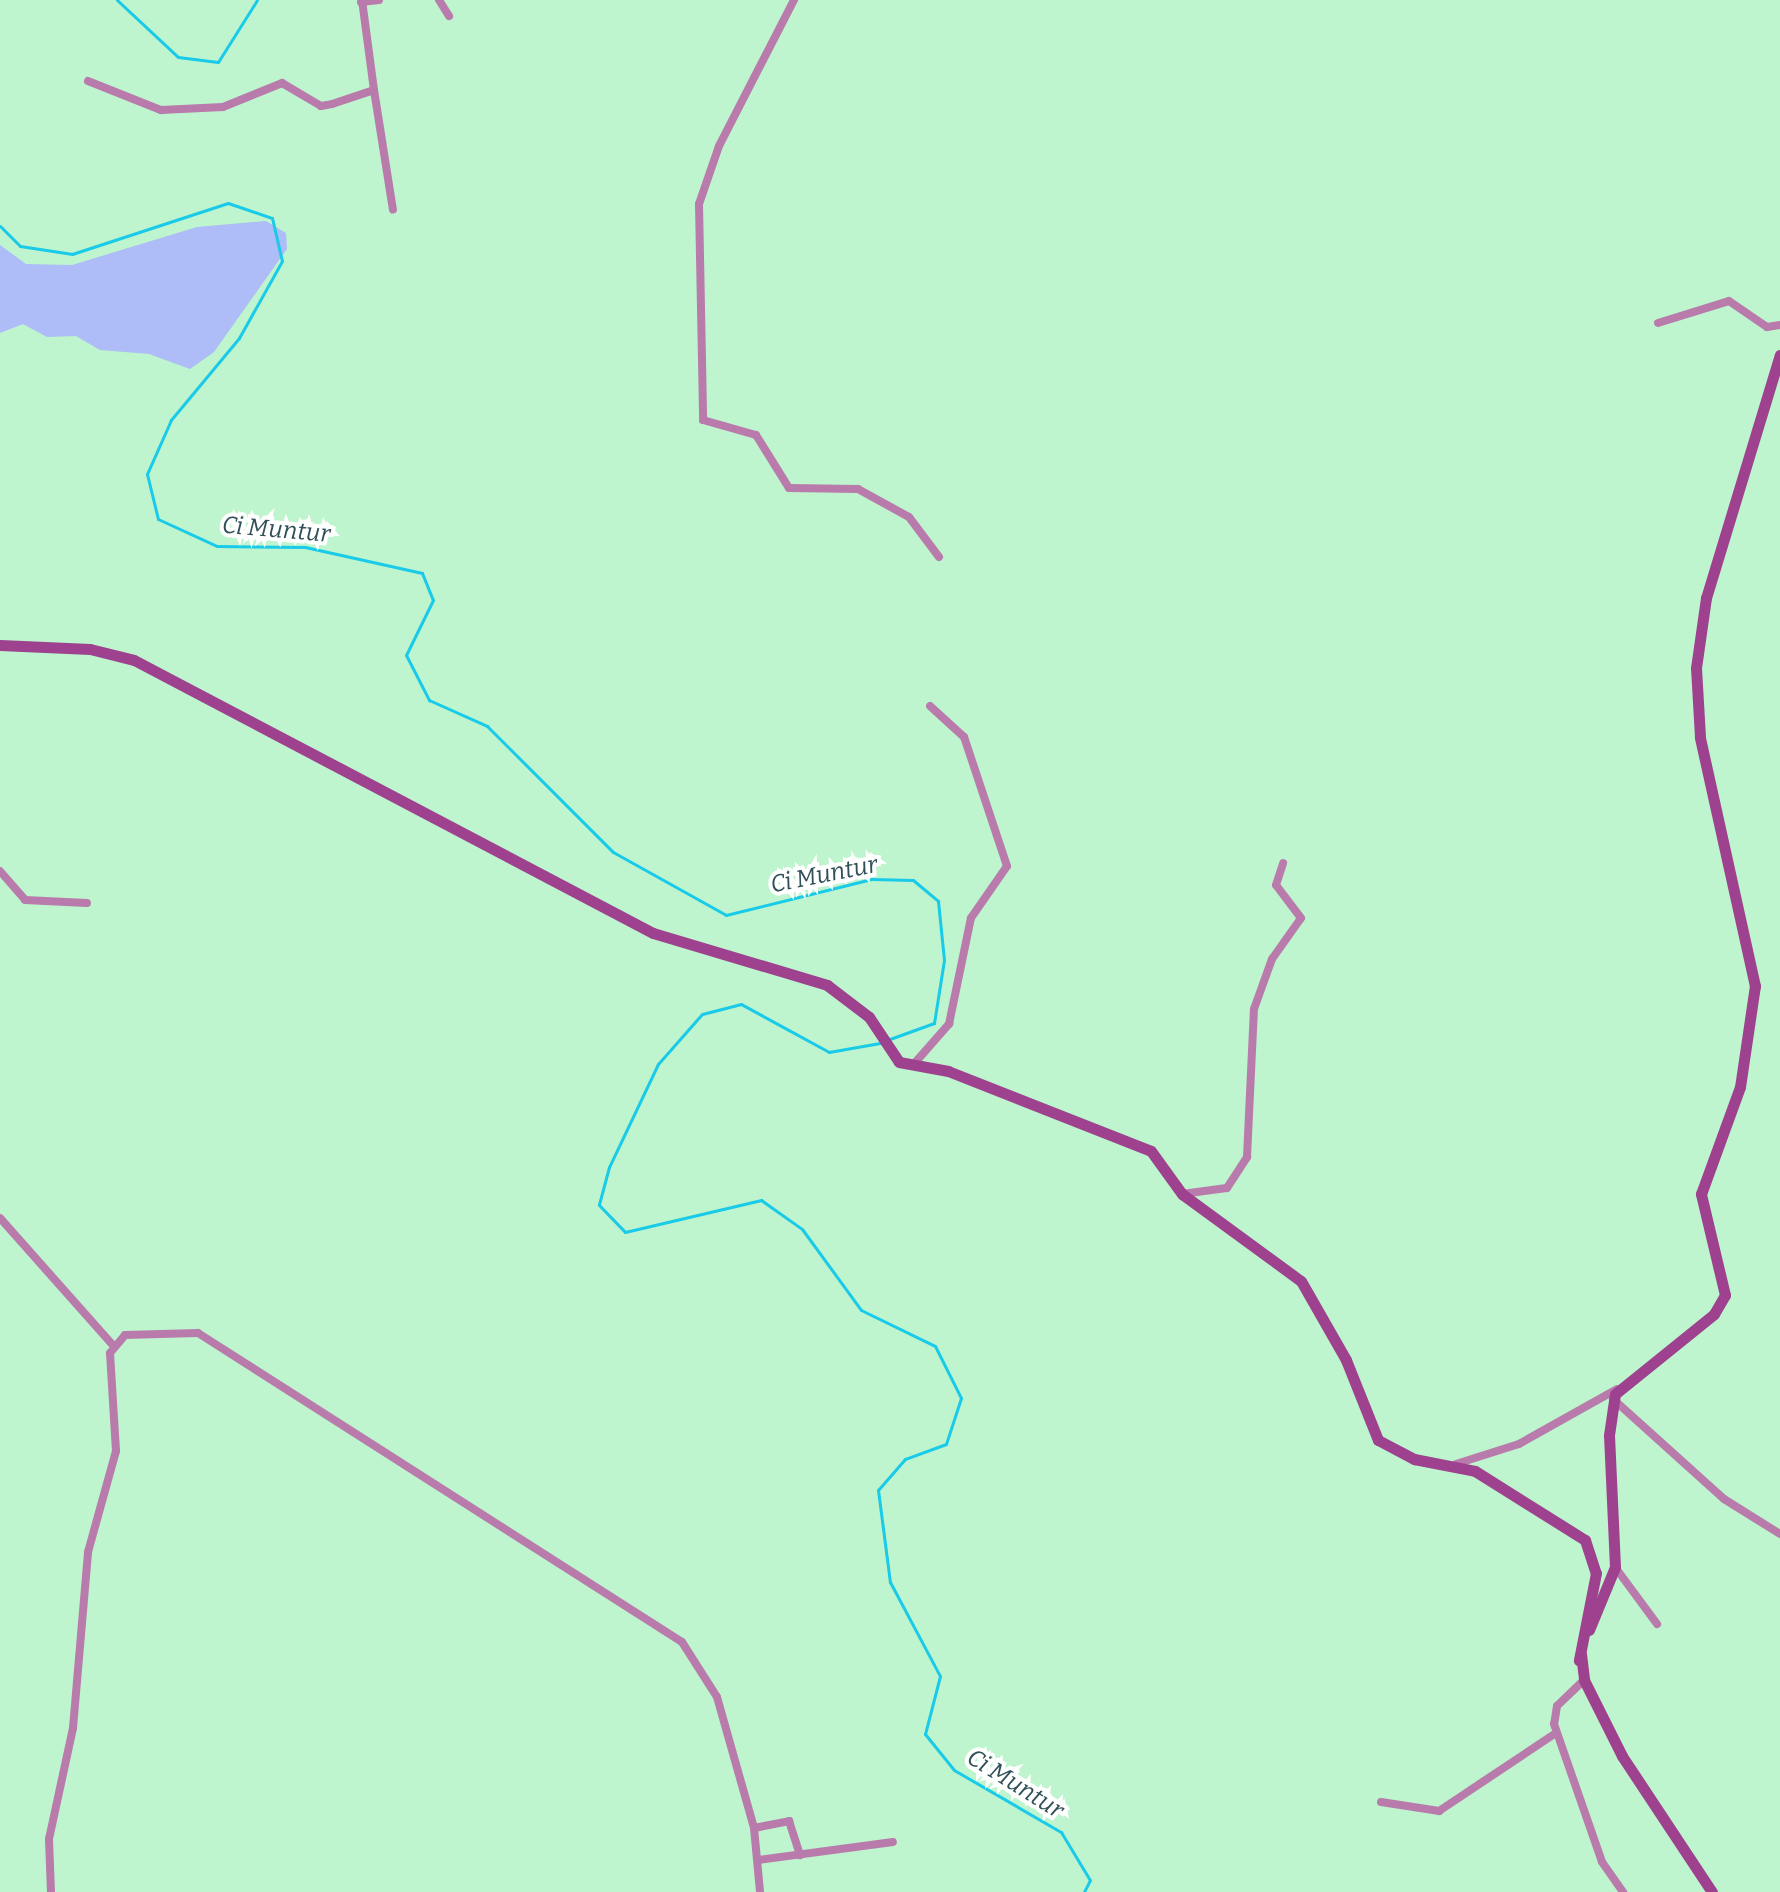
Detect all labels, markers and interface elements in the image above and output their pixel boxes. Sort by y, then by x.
water label: Ci Muntur [221,511,331,549]
water label: Ci Muntur [768,851,880,899]
water label: Ci Muntur [961,1743,1069,1825]

